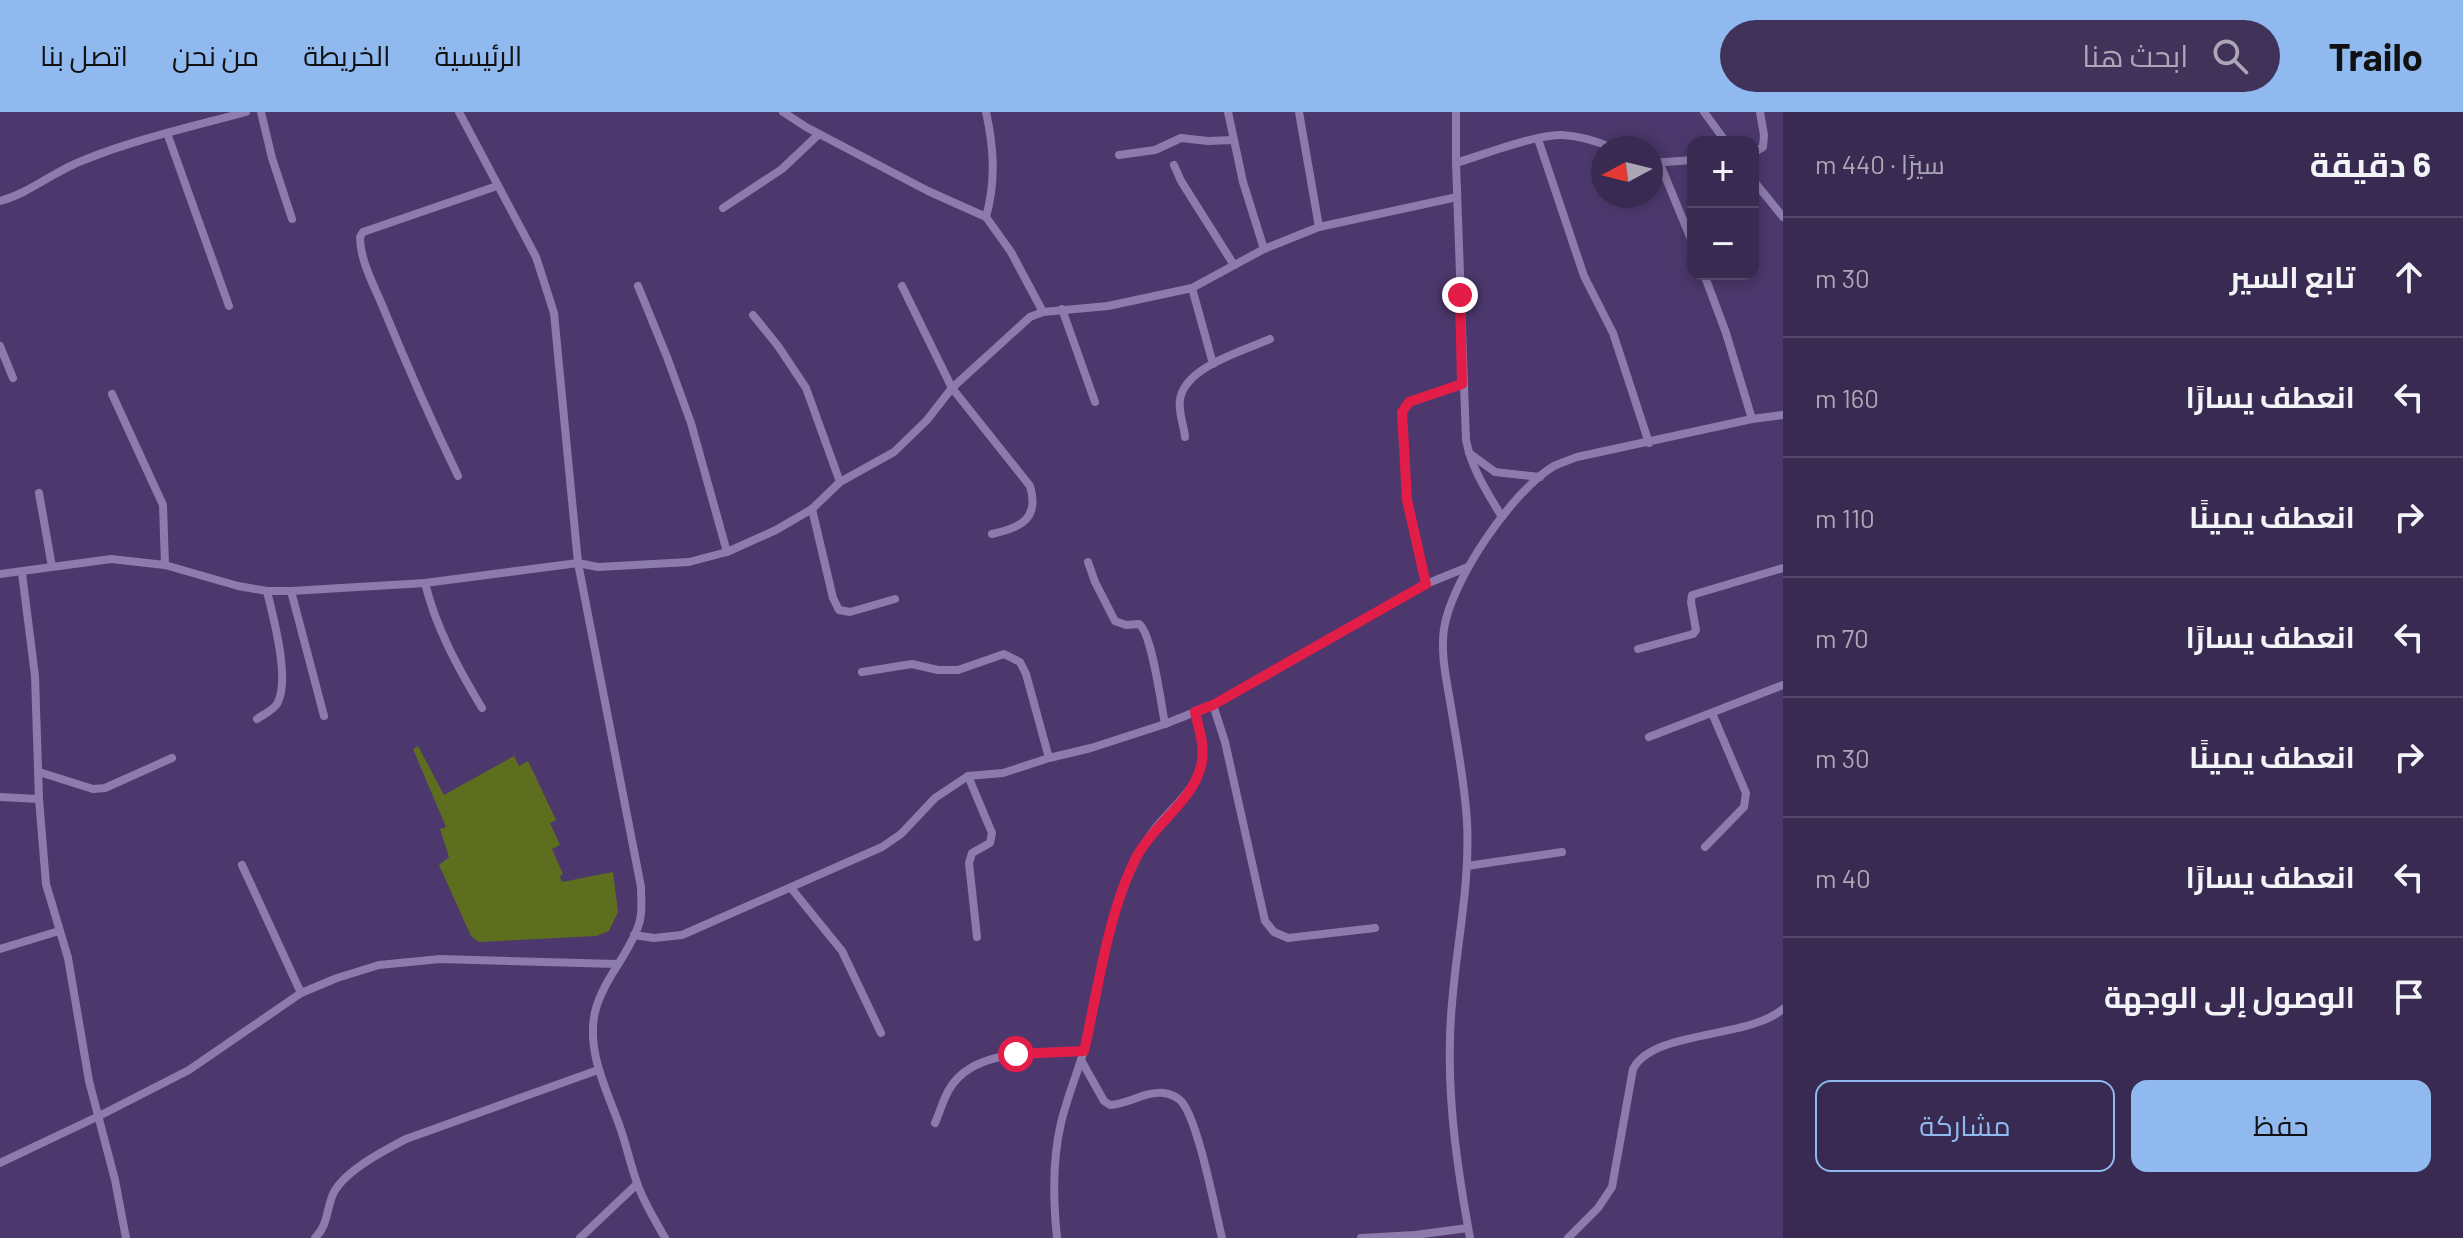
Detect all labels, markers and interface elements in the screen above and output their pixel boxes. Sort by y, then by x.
search box [1720,20,2280,92]
text: Trailo [2328,33,2423,79]
icon: search [2208,34,2252,78]
text: ابحث هنا [2082,37,2188,73]
text: اتصل بنا [40,38,128,72]
text: من نحن [172,38,259,72]
text: الخريطة [303,38,391,72]
text: الرئيسية [435,38,522,72]
north arrow [1591,136,1663,208]
map controls [1687,136,1759,280]
button: + [1687,136,1759,208]
text: 6 دقيقة [2310,143,2431,184]
text: سيرًا · 440 m [1815,148,1945,179]
button: − [1687,208,1759,280]
icon: ahead [2387,255,2431,299]
text: تابع السير [2230,258,2355,294]
text: 30 m [1815,262,1870,293]
route end [1442,277,1478,313]
icon: left [2387,375,2431,419]
text: انعطف يسارًا [2185,378,2355,414]
text: 160 m [1815,382,1879,413]
icon: right [2387,495,2431,539]
text: انعطف يمينًا [2189,498,2355,534]
text: 110 m [1815,502,1875,533]
icon: left [2387,615,2431,659]
text: انعطف يسارًا [2185,618,2355,654]
text: 70 m [1815,622,1869,653]
icon: right [2387,735,2431,779]
text: انعطف يمينًا [2189,738,2355,774]
text: 30 m [1815,742,1870,773]
icon: left [2387,855,2431,899]
text: انعطف يسارًا [2185,858,2355,894]
text: 40 m [1815,862,1871,893]
icon: arrive [2387,975,2431,1019]
text: الوصول إلى الوجهة [2104,978,2355,1014]
route start [998,1036,1034,1072]
button: مشاركة [1815,1080,2115,1172]
button: حفظ [2131,1080,2431,1172]

